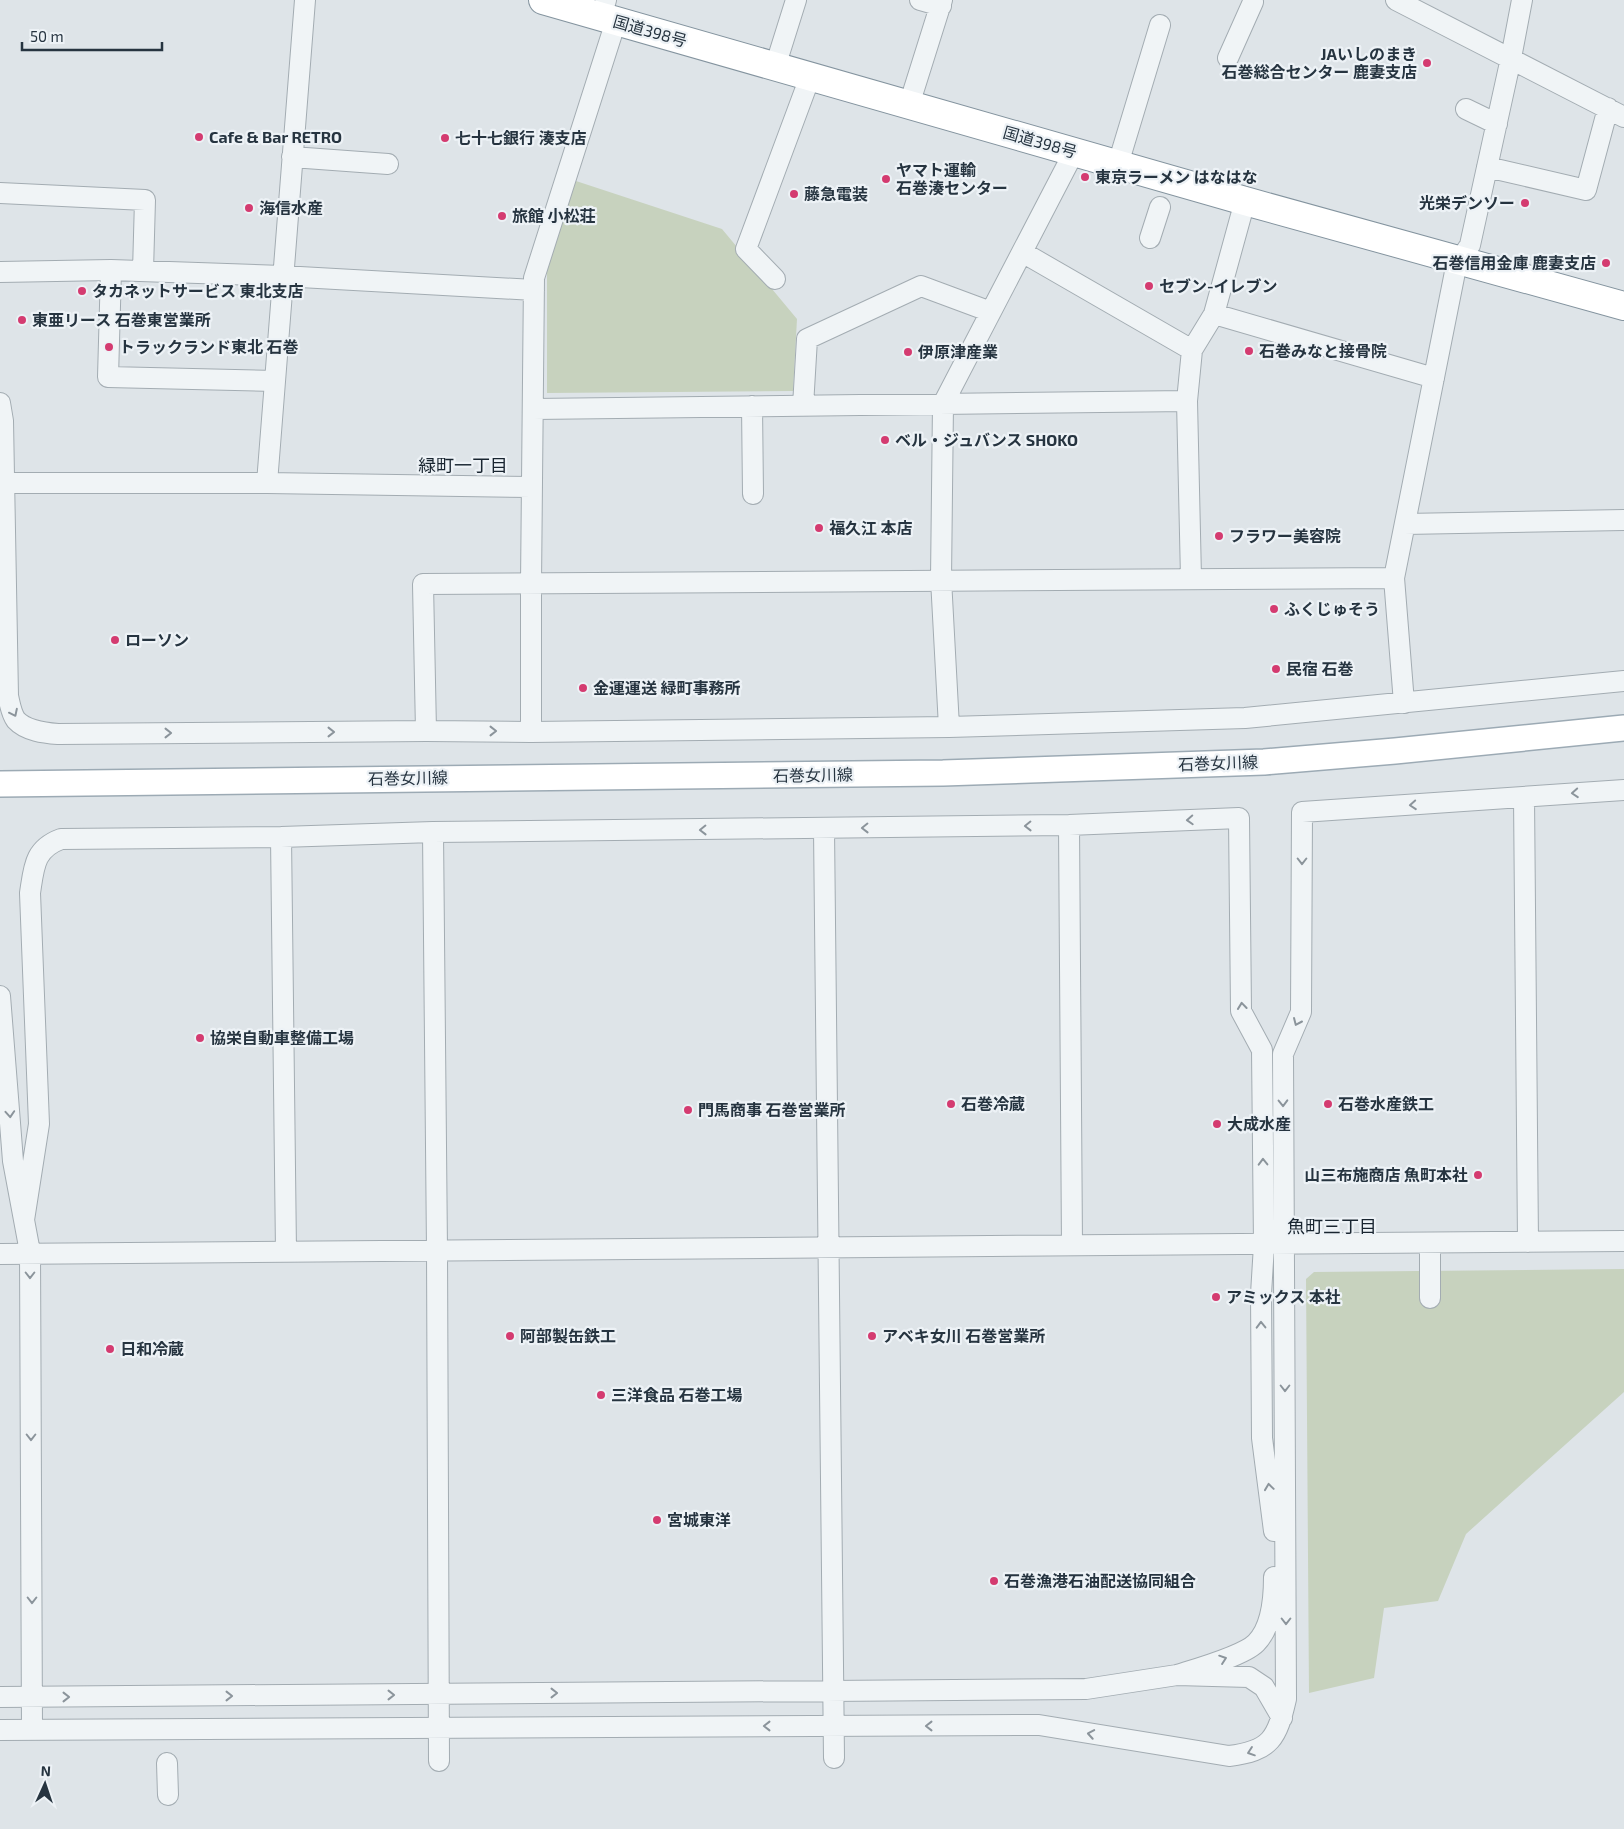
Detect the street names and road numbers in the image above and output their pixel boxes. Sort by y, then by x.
street label: 国道398号 [611,11,689,50]
street label: 国道398号 [1001,122,1079,161]
street label: 石巻女川線 [1178,752,1258,773]
street label: 石巻女川線 [773,764,853,785]
street label: 石巻女川線 [368,767,448,788]

